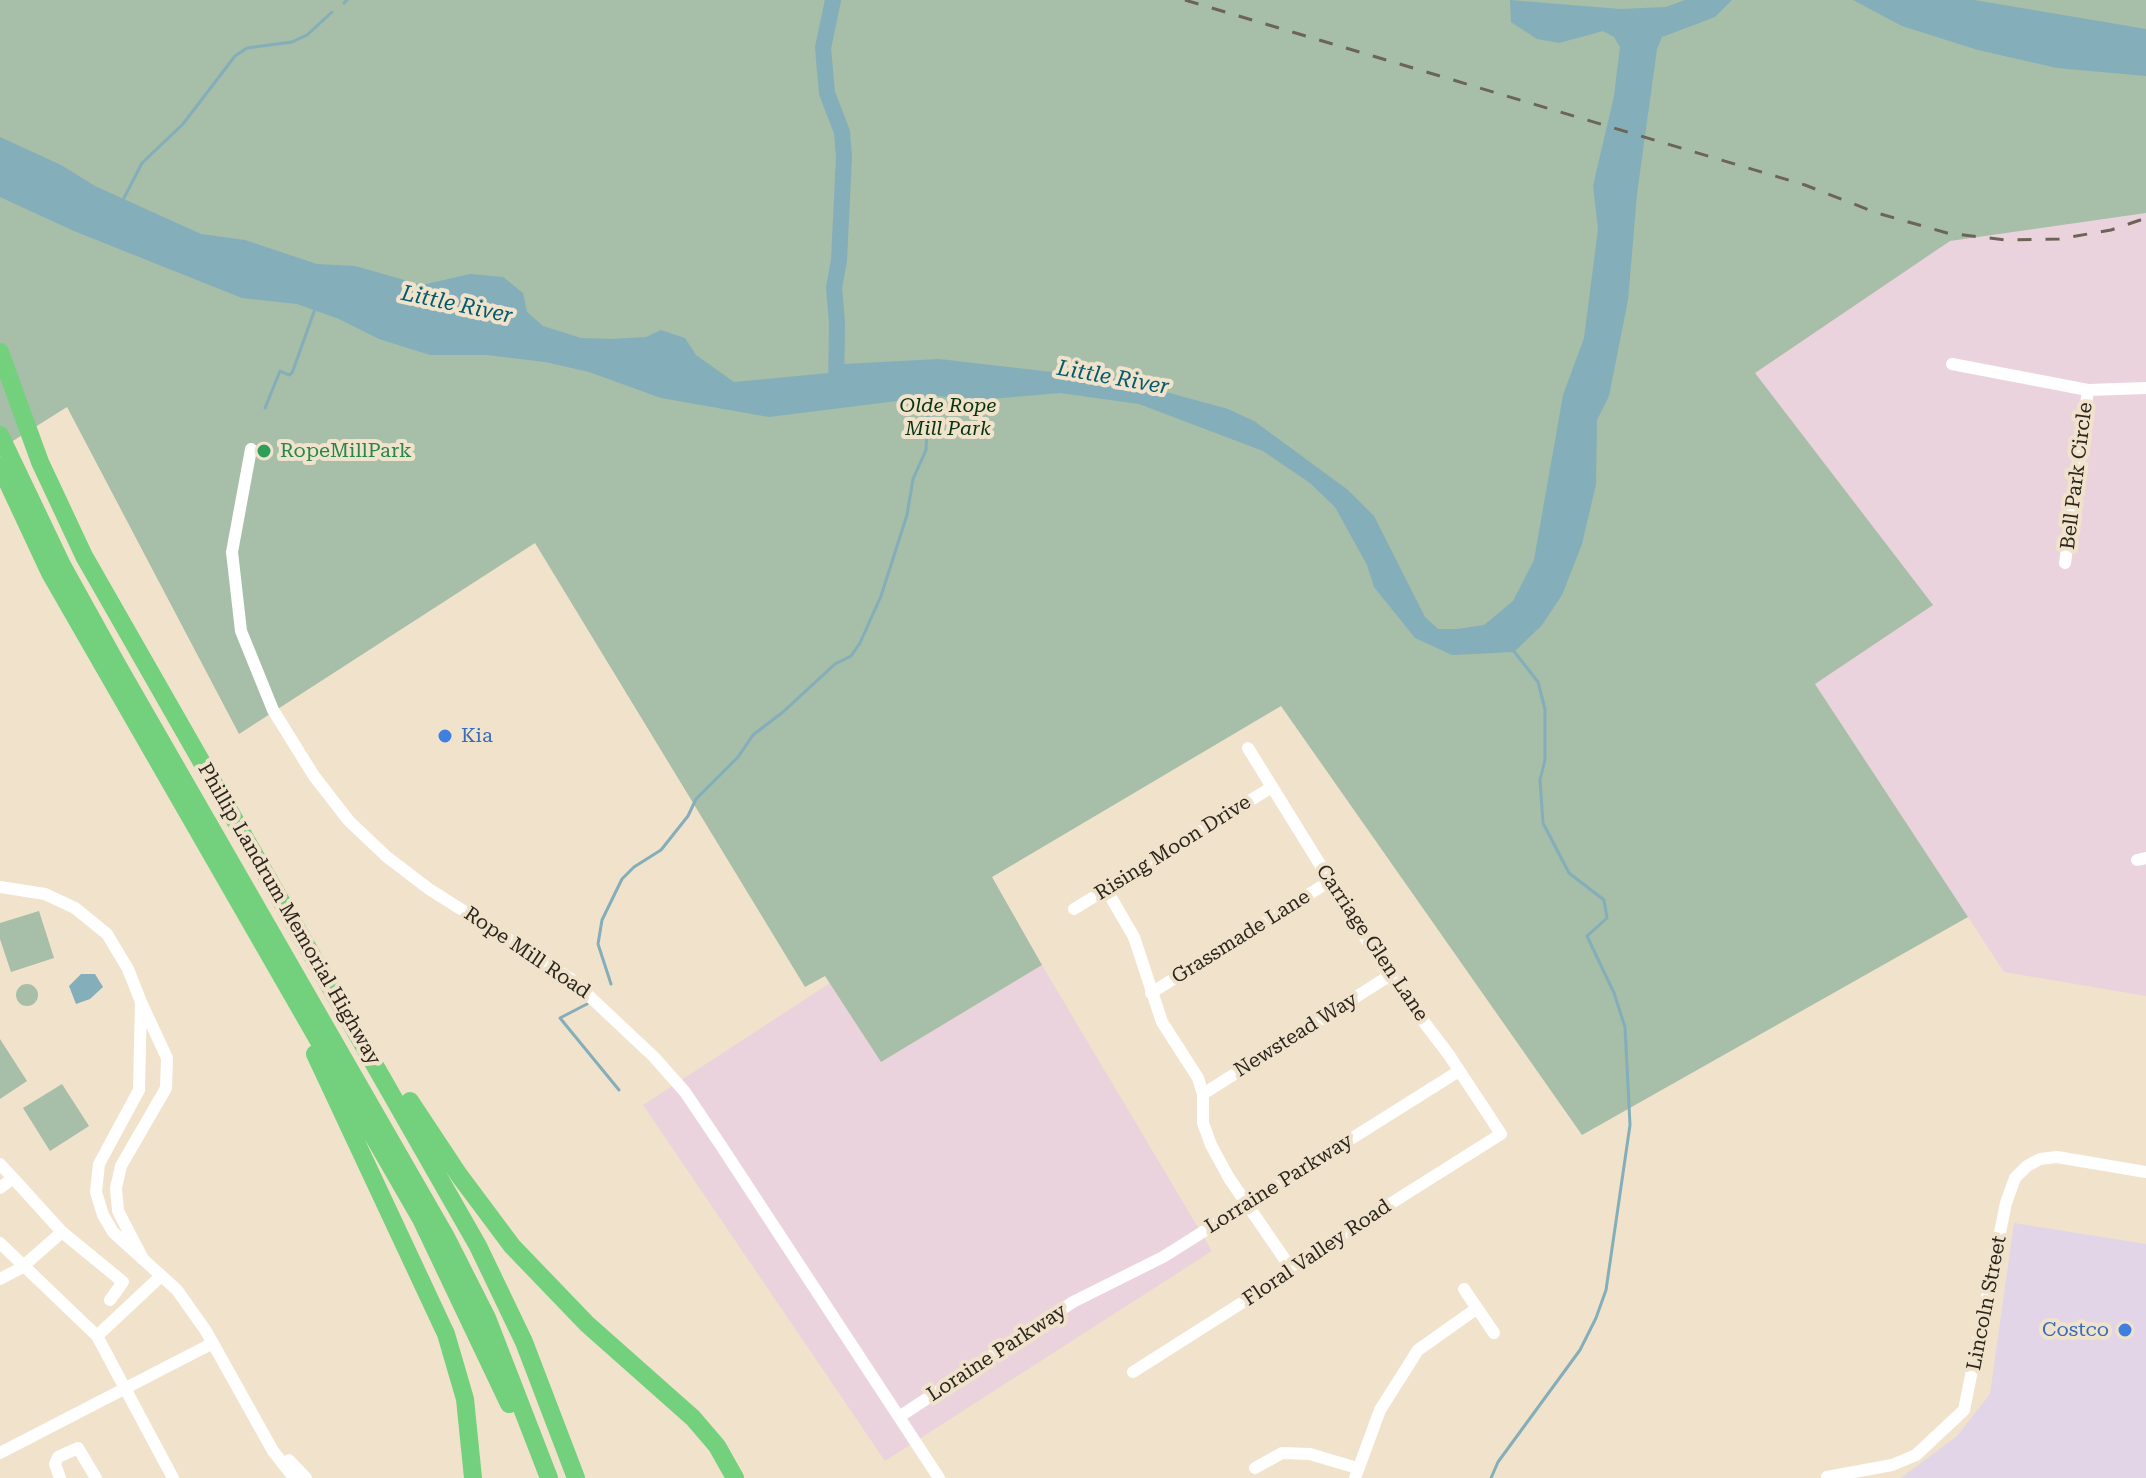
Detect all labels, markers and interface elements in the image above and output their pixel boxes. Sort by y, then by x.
water label: Little River [399,280,515,330]
water label: Little River [1055,355,1171,401]
park label: Olde Rope Mill Park [900,394,996,441]
street label: Bell Park Circle [2056,401,2098,551]
place label: RopeMillPark [280,439,412,463]
marker: RopeMillPark [255,442,273,460]
place label: Kia [461,724,493,748]
marker: Kia [436,727,454,745]
street label: Phillip Landrum Memorial Highway [192,759,386,1069]
street label: Rising Moon Drive [1091,790,1255,906]
street label: Carriage Glen Lane [1311,860,1433,1026]
street label: Grassmade Lane [1167,885,1315,989]
street label: Rope Mill Road [459,902,595,1004]
street label: Newstead Way [1230,988,1362,1082]
street label: Lorraine Parkway [1201,1129,1357,1239]
street label: Floral Valley Road [1238,1195,1396,1311]
street label: Lincoln Street [1962,1234,2012,1372]
street label: Loraine Parkway [923,1299,1071,1407]
place label: Costco [2042,1318,2109,1342]
marker: Costco [2116,1321,2134,1339]

